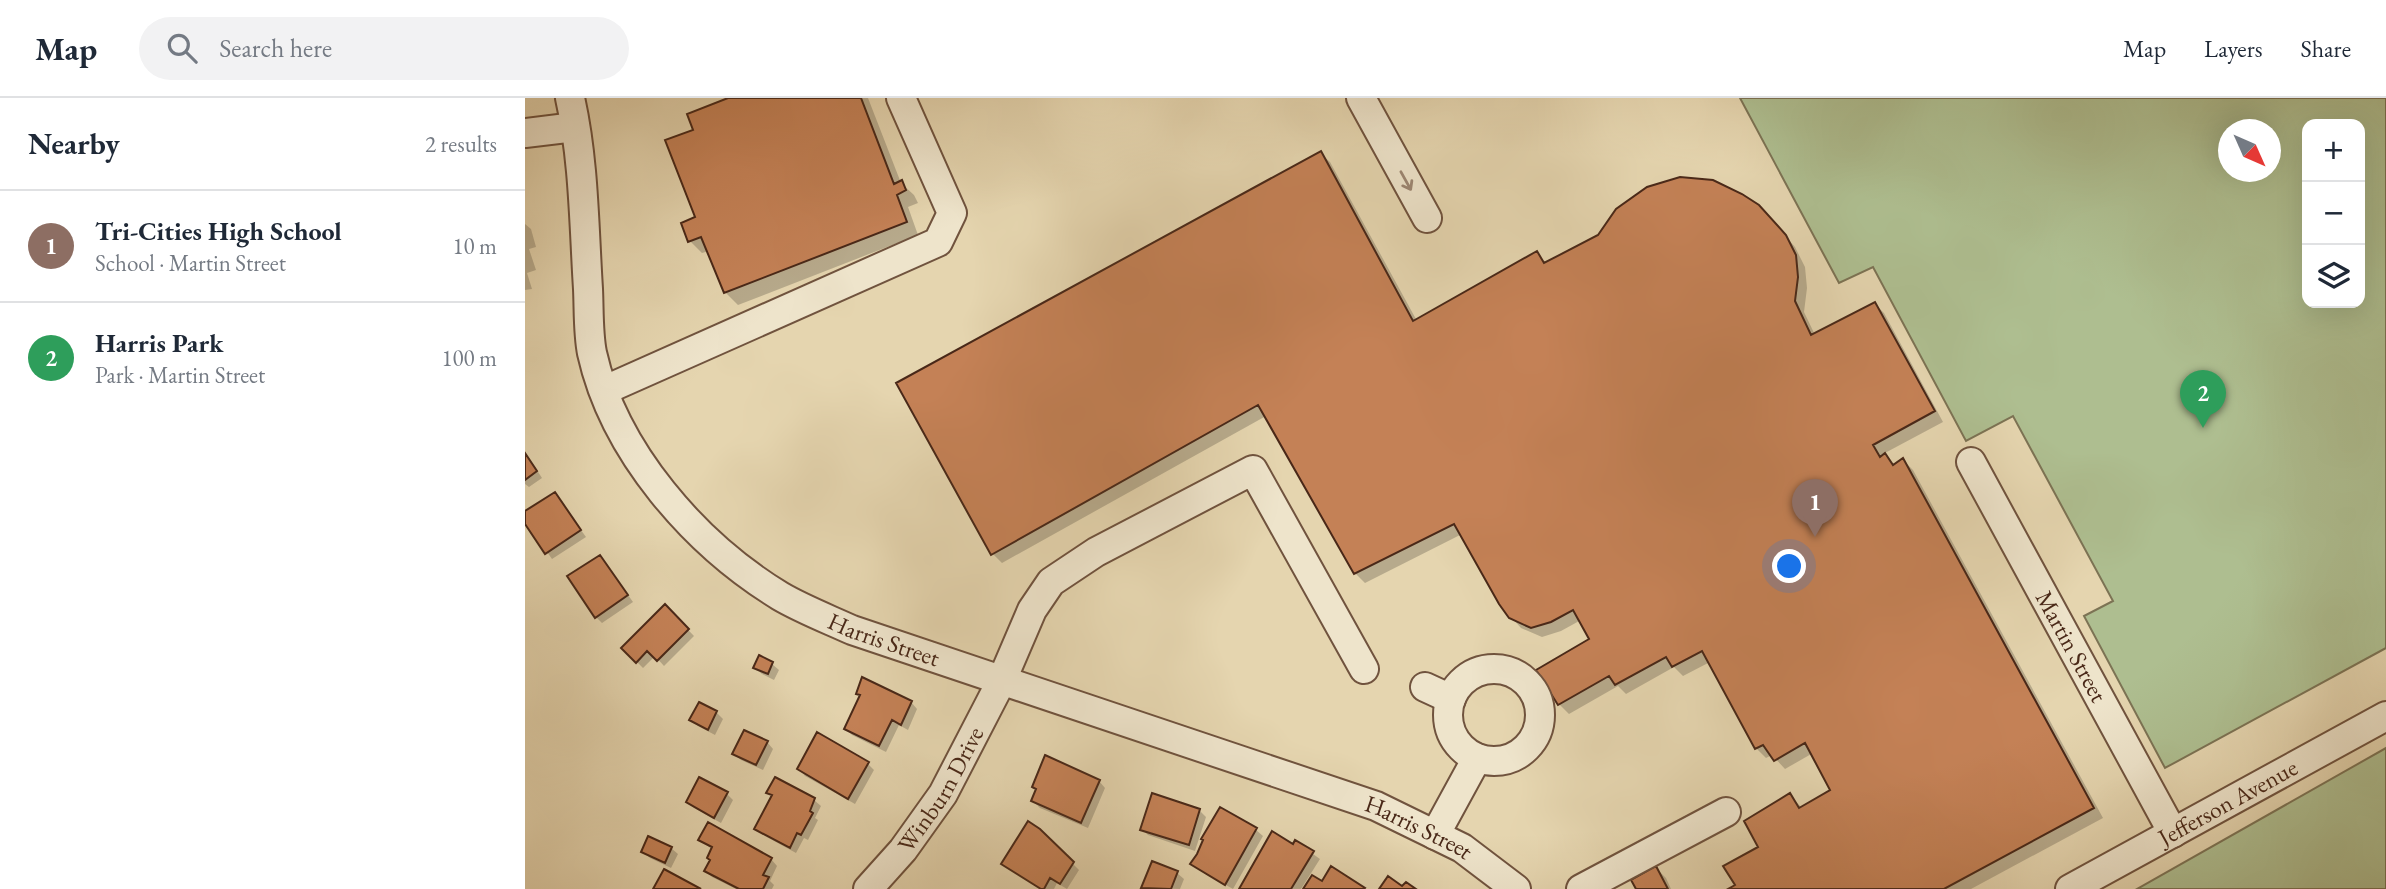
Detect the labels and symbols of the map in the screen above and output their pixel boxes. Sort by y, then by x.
north arrow [2218,119,2281,182]
one-way arrow [1400,170,1414,191]
pin: 2 [2180,370,2226,428]
pin: 1 [1792,479,1838,537]
your location [1772,549,1806,583]
street label: Martin Street [2029,585,2115,708]
street label: Harris Street [823,605,944,673]
street label: Winburn Drive [890,721,990,858]
street label: Jefferson Avenue [2151,751,2303,854]
street label: Harris Street [1361,787,1480,866]

